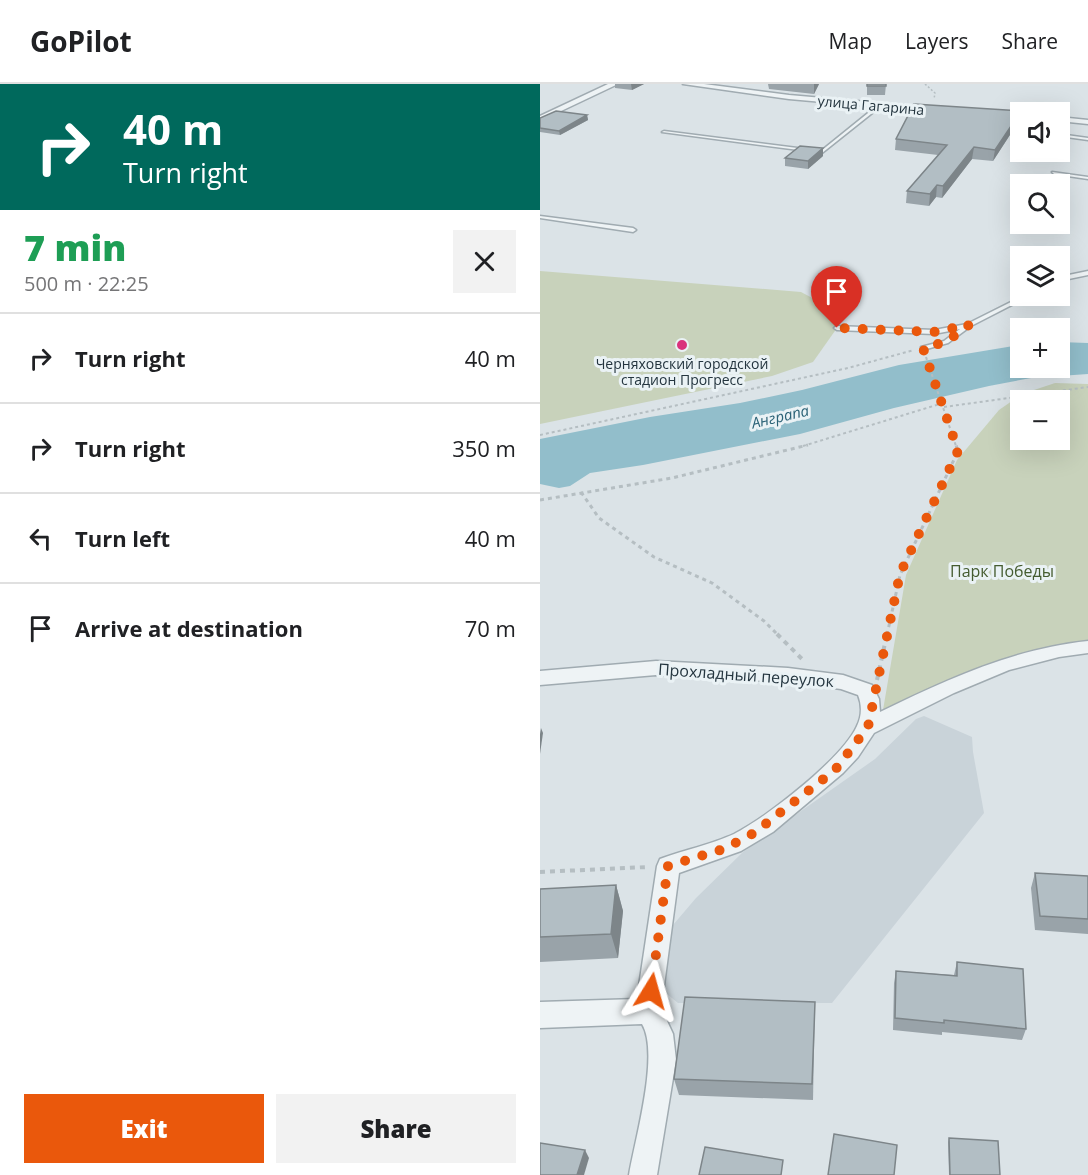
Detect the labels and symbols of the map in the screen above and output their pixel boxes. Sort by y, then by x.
street label: улица Гагарина [817,91,925,119]
pin [811,266,862,328]
marker: Черняховский городской стадион Прогресс [675,338,689,352]
place label: Черняховский городской стадион Прогресс [596,354,768,389]
water label: Анграпа [748,400,811,433]
park label: Парк Победы [950,560,1054,582]
street label: Прохладный переулок [657,658,835,692]
position arrow [619,959,683,1023]

